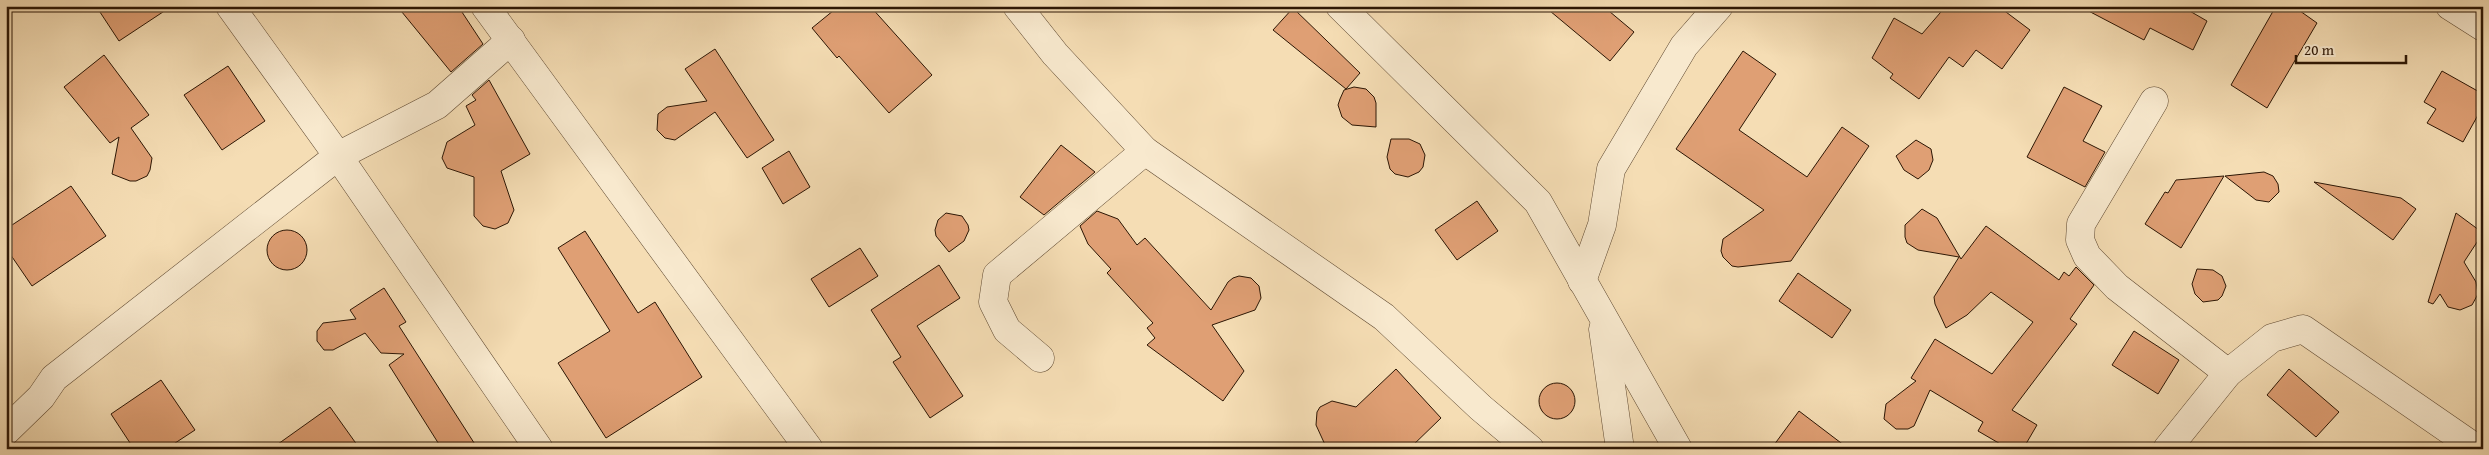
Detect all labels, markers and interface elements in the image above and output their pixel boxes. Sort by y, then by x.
scale bar [2296,32,2406,64]
text: 20 m [2304,39,2335,60]

